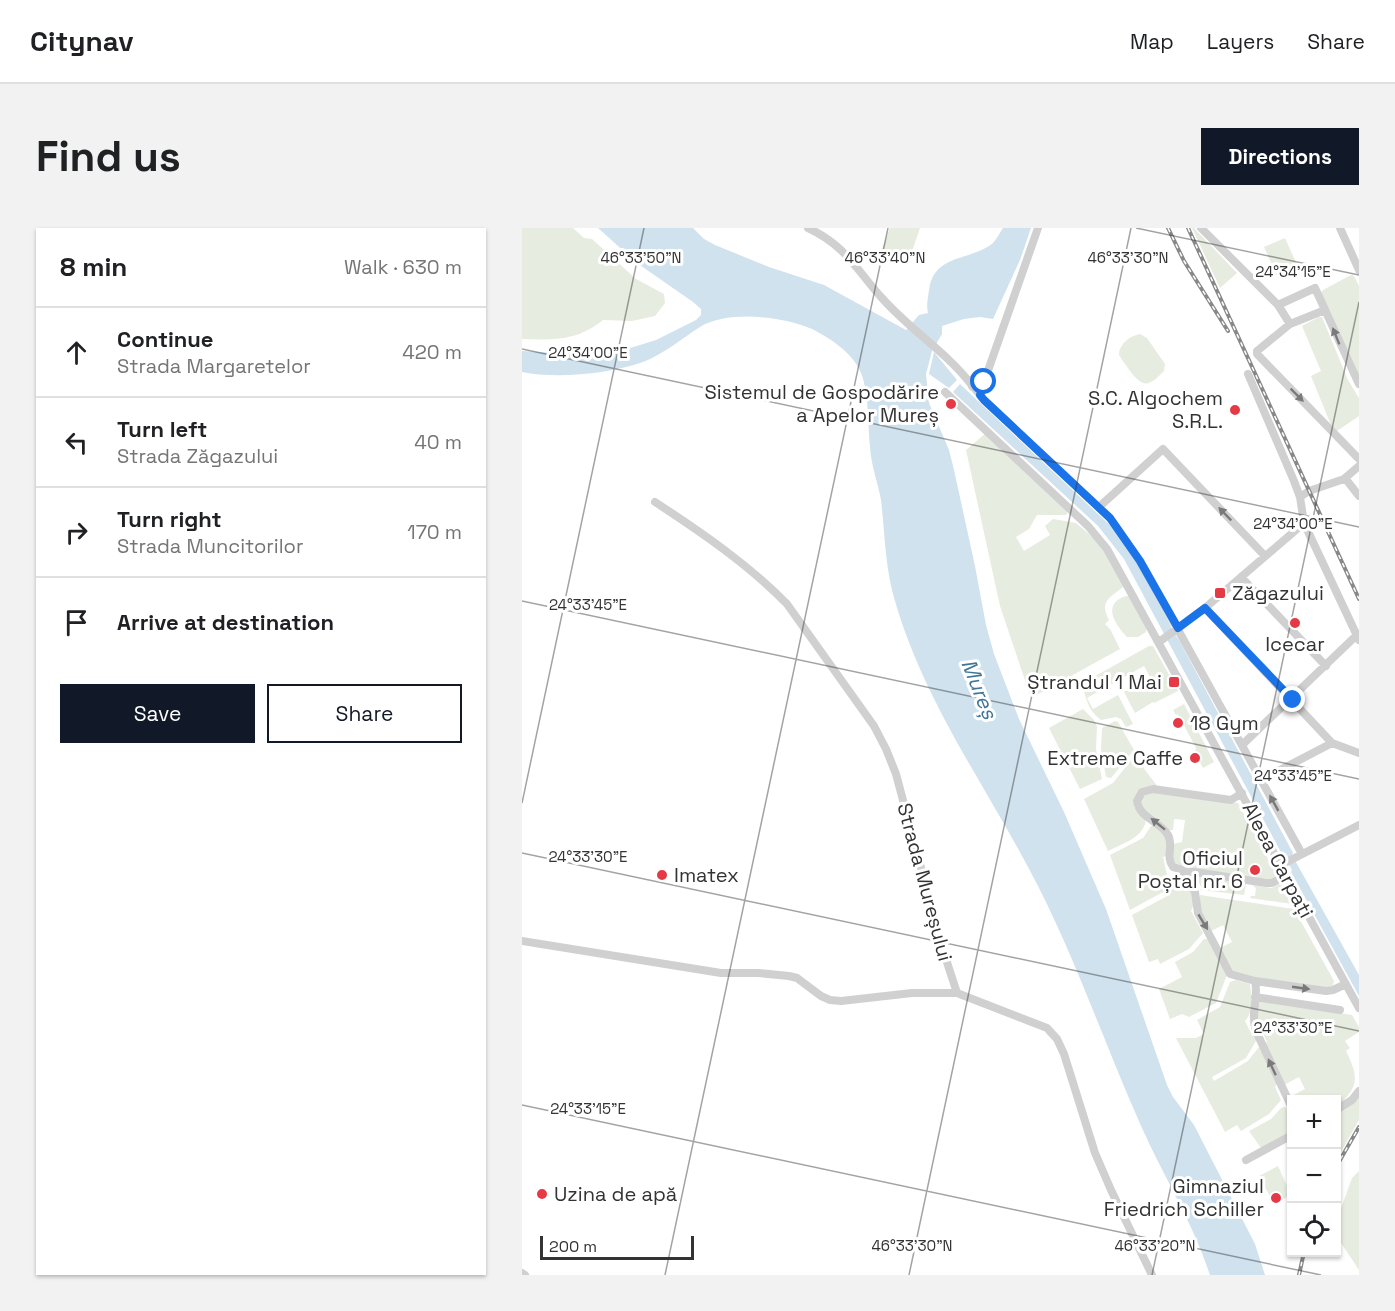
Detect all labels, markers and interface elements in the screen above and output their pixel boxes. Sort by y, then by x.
text: Citynav [30,23,134,59]
text: Map [1130,28,1174,55]
text: Layers [1207,28,1274,55]
text: Share [1307,28,1365,55]
button: Directions [1201,128,1359,185]
text: Find us [36,130,181,183]
text: 46°33'50"N [600,248,682,267]
text: 46°33'40"N [845,248,925,267]
text: 46°33'30"N [1087,248,1169,267]
text: 8 min [60,250,127,284]
text: Walk · 630 m [344,254,462,280]
text: 24°34'15"E [1255,262,1331,281]
text: Continue [117,325,213,353]
one-way arrow [1331,327,1341,345]
icon: ahead [60,336,93,369]
text: 420 m [402,339,462,365]
text: 24°34'00"E [548,343,628,362]
text: Strada Margaretelor [117,353,311,379]
route start [970,368,996,394]
place label: Sistemul de Gospodărire a Apelor Mureș [704,379,939,428]
place label: S.C. Algochem S.R.L. [1088,385,1223,434]
one-way arrow [1290,388,1304,402]
marker: Sistemul de Gospodărire a Apelor Mureș [944,397,958,411]
marker: S.C. Algochem S.R.L. [1228,403,1242,417]
text: Turn left [117,415,207,443]
icon: left [60,426,93,459]
text: 40 m [414,429,462,455]
text: Strada Zăgazului [117,443,278,469]
text: Turn right [117,505,222,533]
one-way arrow [1219,507,1232,522]
text: 24°34'00"E [1253,514,1333,533]
icon: right [60,516,93,549]
text: 170 m [407,519,462,545]
text: Strada Muncitorilor [117,533,304,559]
place label: Zăgazului [1232,580,1324,606]
marker: Zăgazului [1213,586,1227,600]
text: 24°33'45"E [549,595,627,614]
icon: arrive [60,606,93,639]
text: Arrive at destination [117,608,334,636]
marker: Icecar [1288,616,1302,630]
place label: Icecar [1265,631,1325,657]
water label: Mureș [955,655,1004,723]
place label: Ștrandul 1 Mai [1027,669,1162,695]
marker: Ștrandul 1 Mai [1167,675,1181,689]
button: Save [60,684,255,743]
button: Share [267,684,462,743]
route end [1279,686,1305,712]
place label: 18 Gym [1190,710,1259,736]
marker: 18 Gym [1171,716,1185,730]
place label: Extreme Caffe [1047,745,1183,771]
marker: Extreme Caffe [1188,751,1202,765]
text: 24°33'45"E [1254,766,1332,785]
one-way arrow [1269,794,1279,811]
street label: Aleea Carpați [1237,798,1319,922]
street label: Strada Mureșului [891,800,959,964]
one-way arrow [1150,819,1165,831]
place label: Oficiul Poștal nr. 6 [1138,845,1243,894]
text: 24°33'30"E [548,847,628,866]
place label: Imatex [674,862,739,888]
marker: Oficiul Poștal nr. 6 [1248,863,1262,877]
marker: Imatex [655,868,669,882]
one-way arrow [1198,914,1209,930]
one-way arrow [1292,983,1311,992]
text: 24°33'30"E [1253,1018,1333,1037]
one-way arrow [1268,1059,1277,1076]
map controls [1287,1095,1341,1257]
button: + [1287,1095,1341,1149]
text: 24°33'15"E [550,1099,626,1118]
button: − [1287,1149,1341,1203]
place label: Gimnaziul Friedrich Schiller [1104,1173,1264,1222]
place label: Uzina de apă [554,1181,677,1207]
marker: Uzina de apă [535,1187,549,1201]
marker: Gimnaziul Friedrich Schiller [1269,1191,1283,1205]
button: locate [1287,1203,1341,1257]
scale bar [540,1233,694,1260]
text: 200 m [549,1236,597,1257]
text: 46°33'30"N [871,1236,953,1255]
text: 46°33'20"N [1114,1236,1196,1255]

